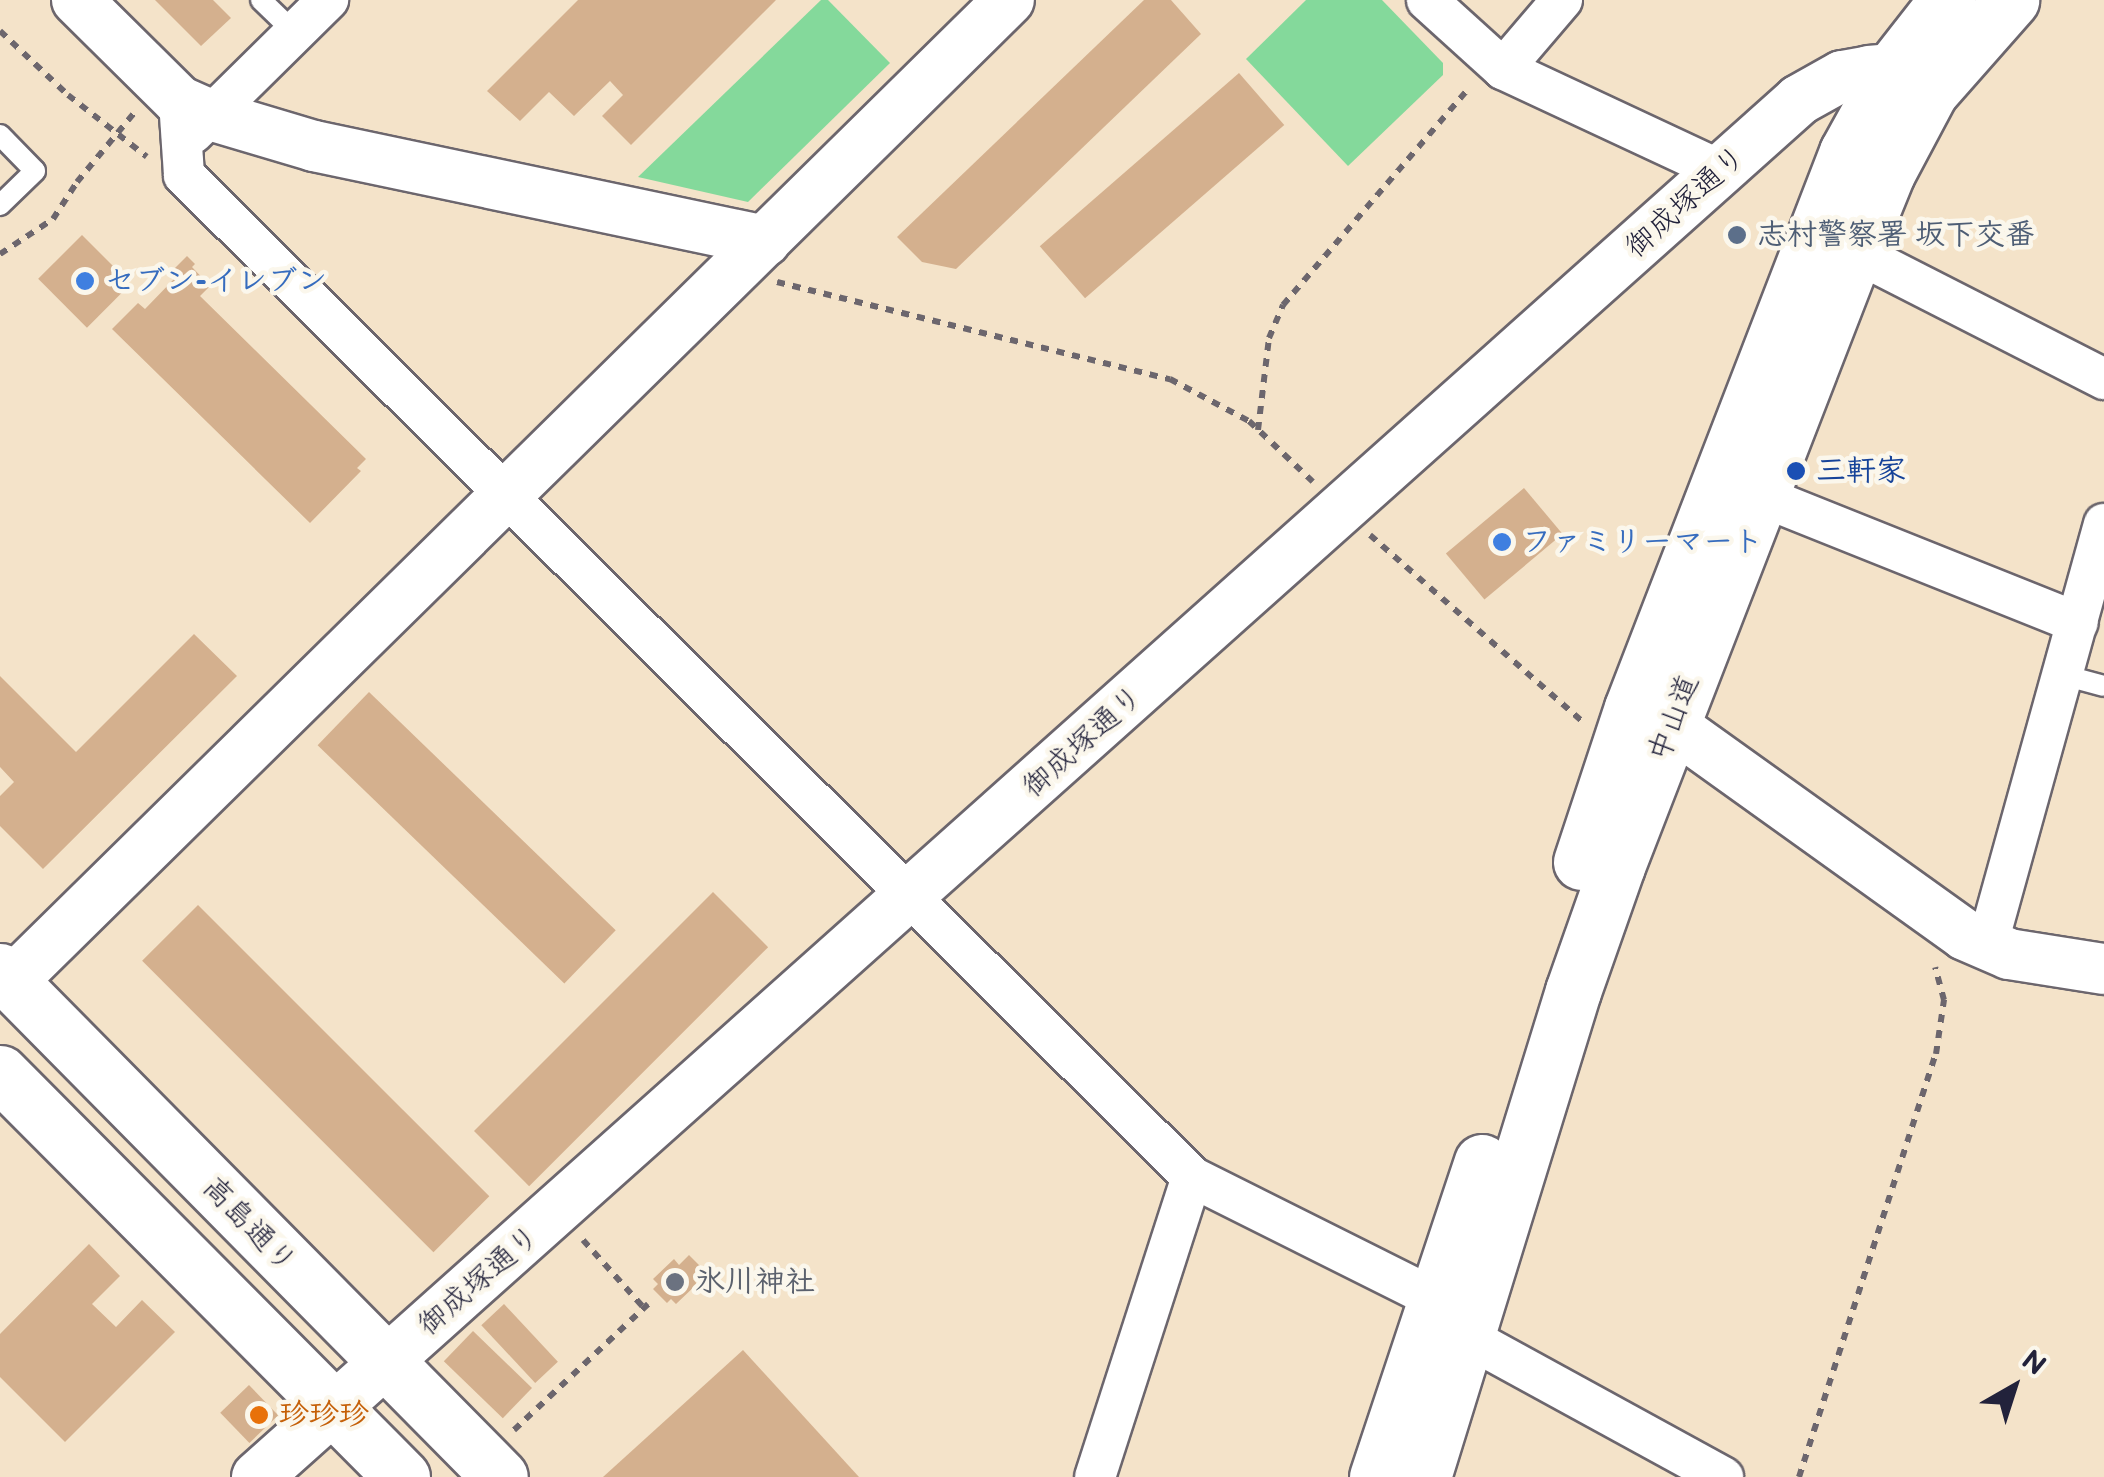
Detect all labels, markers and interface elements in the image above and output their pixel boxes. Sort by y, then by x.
street label: 御成塚通り [1618,138,1754,266]
place label: 志村警察署 坂下交番 [1757,217,2035,253]
marker: 志村警察署 坂下交番 [1726,224,1748,246]
place label: セブン-イレブン [105,263,327,299]
marker: セブン-イレブン [74,270,96,292]
place label: 三軒家 [1816,453,1906,489]
marker: 三軒家 [1785,460,1807,482]
place label: ファミリーマート [1522,524,1762,560]
marker: ファミリーマート [1491,531,1513,553]
street label: 中山道 [1641,670,1707,766]
street label: 御成塚通り [1015,678,1151,806]
street label: 高島通り [194,1169,304,1281]
street label: 御成塚通り [411,1218,547,1344]
place label: 氷川神社 [695,1264,815,1300]
marker: 氷川神社 [664,1271,686,1293]
north arrow [1964,1337,2064,1437]
text: N [2015,1344,2052,1383]
place label: 珍珍珍 [279,1397,369,1433]
marker: 珍珍珍 [248,1404,270,1426]

